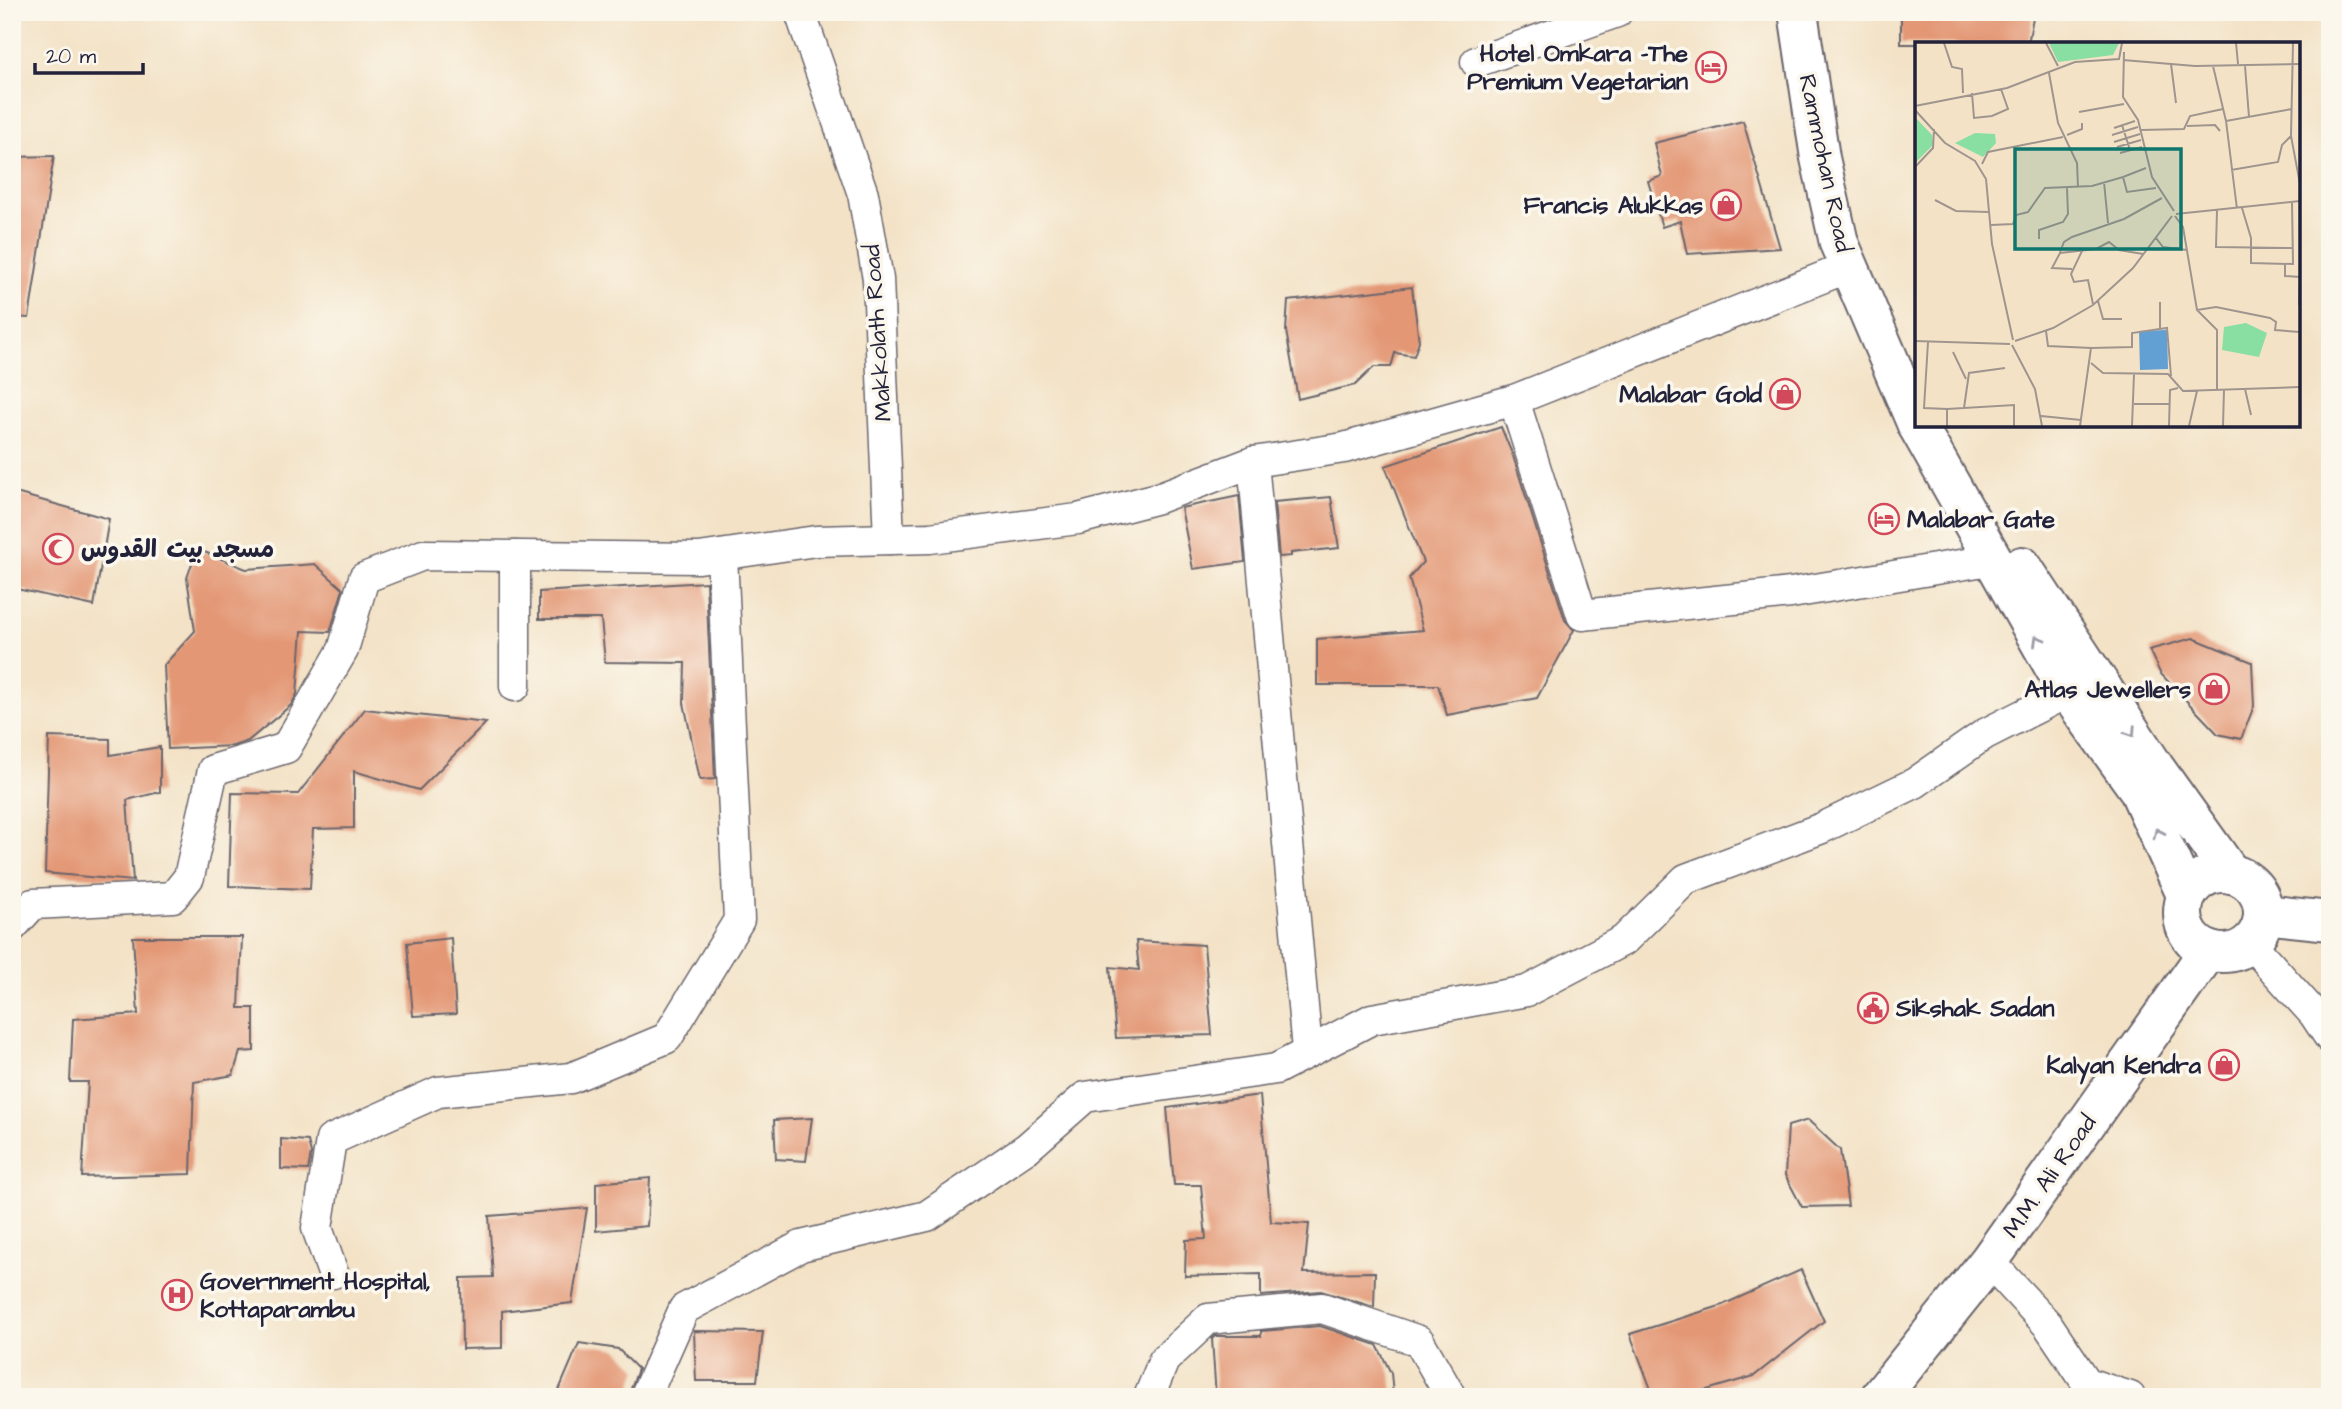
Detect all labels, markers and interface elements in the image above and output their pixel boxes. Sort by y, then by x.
scale bar [35,32,144,76]
place label: Hotel Omkara -The Premium Vegetarian [1467,37,1688,100]
text: 20 m [46,42,97,71]
inset map [1915,42,2300,427]
hotel icon: Hotel Omkara -The Premium Vegetarian [1694,50,1728,84]
street label: Rammohan Road [1790,71,1860,255]
shop icon: Francis Alukkas [1709,188,1743,222]
place label: Francis Alukkas [1523,189,1703,223]
street label: Makkolath Road [855,243,901,423]
shop icon: Malabar Gold [1768,377,1802,411]
place label: Malabar Gold [1619,378,1763,412]
hotel icon: Malabar Gate [1867,502,1901,536]
place label: Malabar Gate [1907,503,2055,537]
mosque icon: مسجد بیت القدوس [41,532,75,566]
place label: مسجد بیت القدوس [81,533,274,567]
one-way arrow [2033,635,2046,648]
shop icon: Atlas Jewellers [2197,672,2231,706]
place label: Atlas Jewellers [2024,673,2191,707]
one-way arrow [2123,725,2136,738]
one-way arrow [2152,828,2166,840]
public building icon: Sikshak Sadan [1856,991,1890,1025]
place label: Sikshak Sadan [1895,992,2054,1026]
shop icon: Kalyan Kendra [2207,1048,2241,1082]
place label: Kalyan Kendra [2046,1049,2202,1085]
street label: M.M. Ali Road [1995,1108,2105,1245]
place label: Government Hospital, Kottaparambu [200,1265,431,1327]
hospital icon: Government Hospital, Kottaparambu [160,1278,194,1312]

